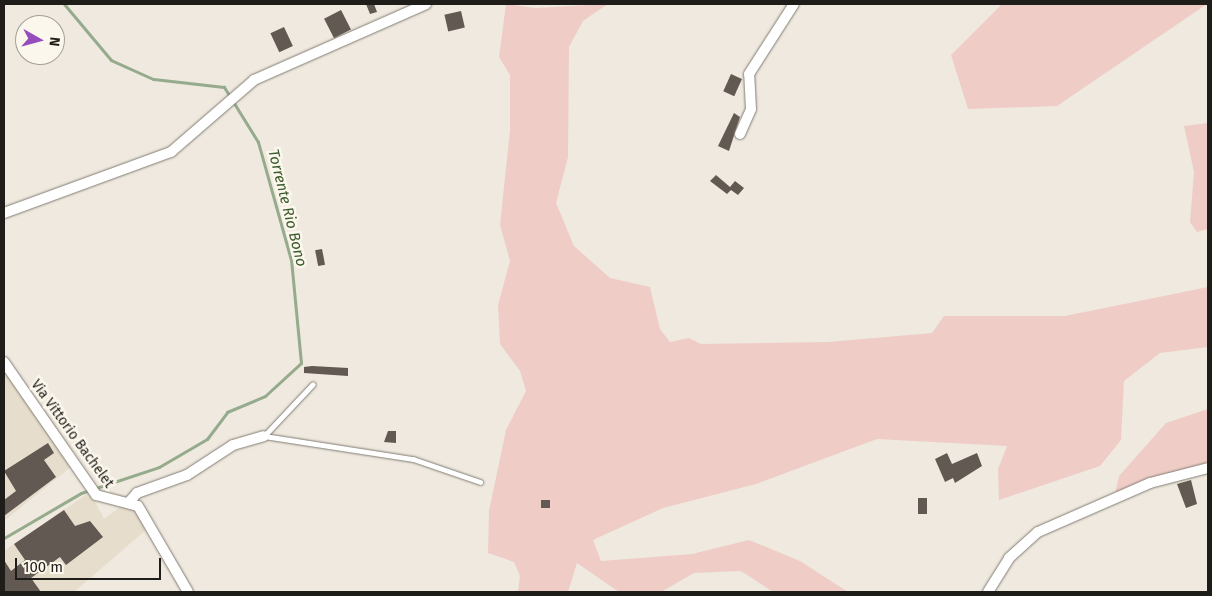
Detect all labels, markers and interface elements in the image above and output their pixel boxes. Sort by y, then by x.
north arrow [15,15,65,65]
text: N [45,36,63,47]
water label: Torrente Rio Bono [264,147,310,269]
street label: Via Vittorio Bachelet [27,377,117,491]
scale bar [18,548,164,580]
text: 100 m [23,558,63,576]

